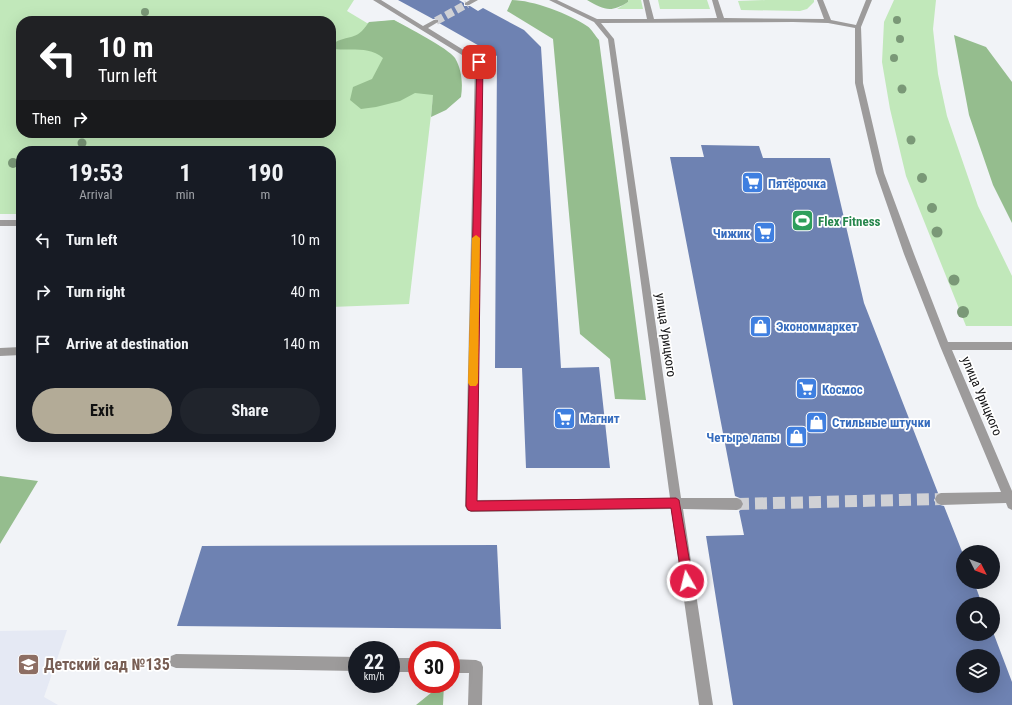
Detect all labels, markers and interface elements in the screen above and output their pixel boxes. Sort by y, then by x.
text: 10 m [98,31,154,64]
icon: left [32,32,84,84]
pin [462,45,496,79]
icon: arrive [468,51,490,73]
text: Turn left [98,65,157,86]
icon: right [69,108,91,130]
text: Then [32,110,61,128]
text: 19:53 [68,159,123,187]
text: 1 [179,159,191,187]
text: 190 [247,159,284,187]
supermarket icon: Пятёрочка [740,170,766,196]
place label: Пятёрочка [768,176,826,191]
text: Arrival [79,187,112,202]
text: min [176,187,195,202]
text: m [261,187,270,202]
sports icon: Flex Fitness [790,208,816,234]
place label: Flex Fitness [818,214,881,229]
supermarket icon: Чижик [752,220,778,246]
place label: Чижик [713,226,750,241]
icon: left [32,229,54,251]
text: Turn left [66,231,117,249]
text: 10 m [290,231,320,249]
icon: right [32,281,54,303]
text: Turn right [66,283,125,301]
text: 40 m [290,283,320,301]
street label: улица Урицкого [653,292,679,378]
shop icon: Экономмаркет [748,313,774,339]
place label: Экономмаркет [776,319,857,334]
icon: arrive [32,333,54,355]
text: Arrive at destination [66,335,189,353]
text: 140 m [283,335,320,353]
street label: улица Урицкого [959,354,1005,438]
supermarket icon: Космос [793,376,819,402]
place label: Космос [822,382,863,397]
button: Exit [32,388,172,434]
button: Share [180,388,320,434]
supermarket icon: Магнит [551,405,577,431]
shop icon: Стильные штучки [804,409,830,435]
place label: Магнит [580,411,620,426]
place label: Стильные штучки [832,415,931,430]
shop icon: Четыре лапы [783,424,809,450]
place label: Четыре лапы [706,430,780,445]
north arrow [956,545,1000,589]
map controls [956,545,1000,693]
position arrow [666,560,708,602]
button: search [956,597,1000,641]
speed limit sign: 30 [408,641,460,693]
button: layers [956,649,1000,693]
text: 22 [364,650,384,674]
school or university icon: Детский сад №135 [15,651,41,677]
place label: Детский сад №135 [44,655,170,674]
text: km/h [364,671,384,682]

